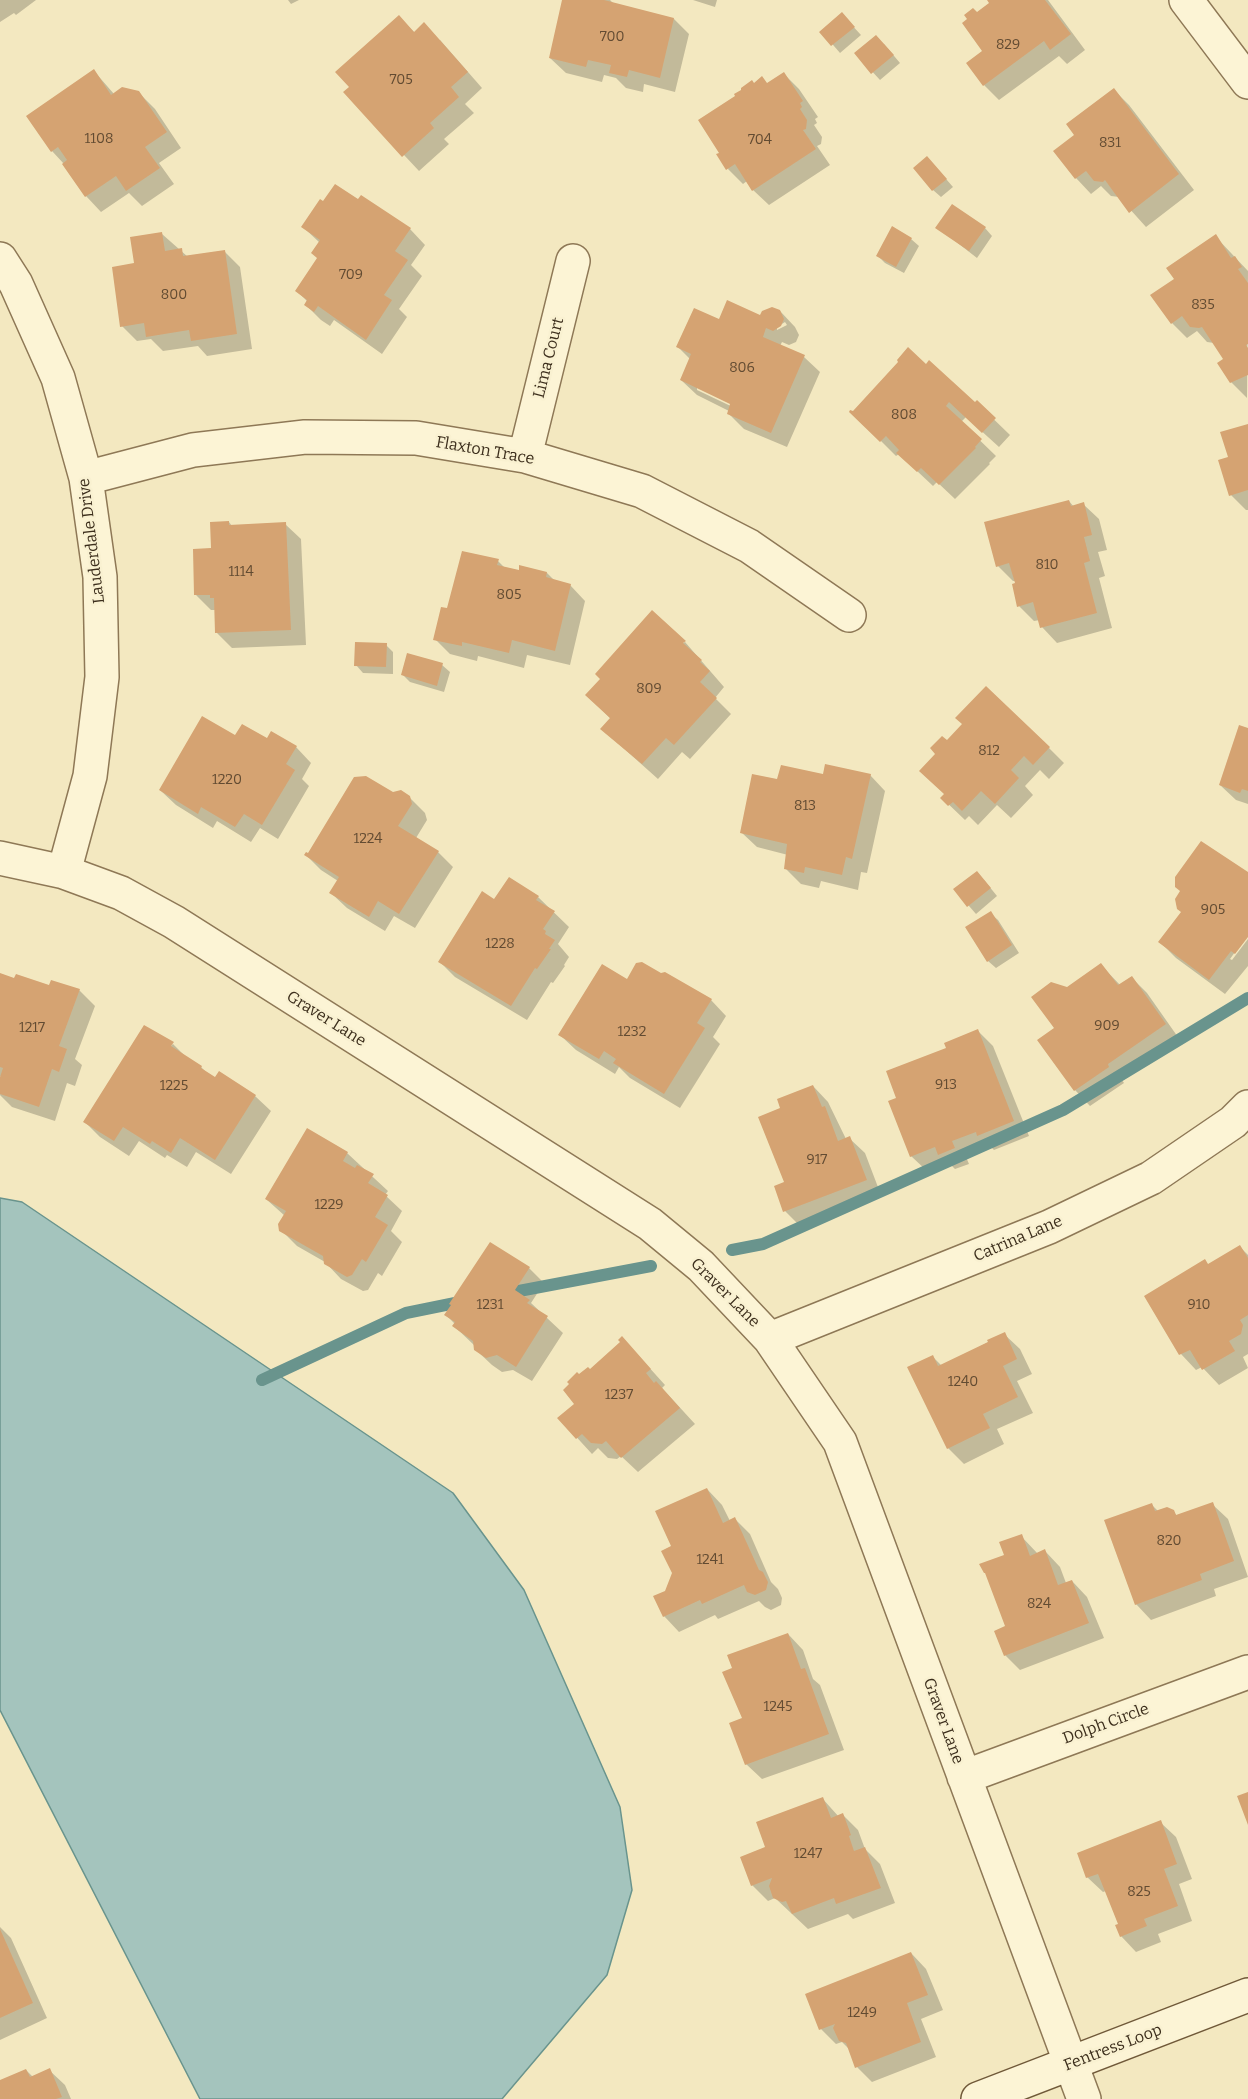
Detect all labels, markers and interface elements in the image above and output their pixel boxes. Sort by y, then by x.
house number: 700 [600,29,624,45]
house number: 829 [996,37,1020,53]
house number: 705 [389,72,413,88]
house number: 1108 [85,131,113,147]
house number: 704 [748,132,772,148]
house number: 831 [1099,135,1121,151]
house number: 709 [339,267,363,283]
house number: 800 [161,287,187,303]
house number: 835 [1191,297,1215,313]
street label: Lima Court [530,316,568,400]
house number: 806 [729,360,755,376]
house number: 808 [891,407,917,423]
street label: Flaxton Trace [434,433,536,469]
street label: Lauderdale Drive [75,477,109,605]
house number: 810 [1035,557,1059,573]
house number: 1114 [228,564,254,580]
house number: 805 [497,587,521,603]
house number: 809 [636,681,662,697]
house number: 812 [978,743,1000,759]
house number: 1220 [212,772,242,788]
house number: 813 [794,798,816,814]
house number: 1224 [353,831,383,847]
house number: 905 [1201,902,1225,918]
house number: 1228 [485,936,515,952]
street label: Graver Lane [283,987,369,1051]
house number: 909 [1094,1018,1120,1034]
house number: 1217 [19,1020,45,1036]
house number: 1232 [618,1024,646,1040]
house number: 913 [935,1077,957,1093]
house number: 1225 [160,1078,188,1094]
house number: 917 [807,1152,827,1168]
house number: 1229 [314,1197,344,1213]
street label: Catrina Lane [971,1212,1065,1266]
street label: Graver Lane [686,1254,764,1332]
house number: 1231 [477,1297,503,1313]
house number: 910 [1188,1297,1210,1313]
house number: 1240 [948,1374,978,1390]
house number: 1237 [605,1387,633,1403]
house number: 820 [1156,1533,1182,1549]
house number: 1241 [696,1552,724,1568]
house number: 824 [1027,1596,1051,1612]
street label: Graver Lane [919,1675,967,1767]
house number: 1245 [764,1699,792,1715]
street label: Dolph Circle [1060,1700,1152,1748]
house number: 1247 [794,1846,822,1862]
house number: 825 [1127,1884,1151,1900]
house number: 1249 [847,2005,877,2021]
street label: Fentress Loop [1061,2021,1165,2075]

